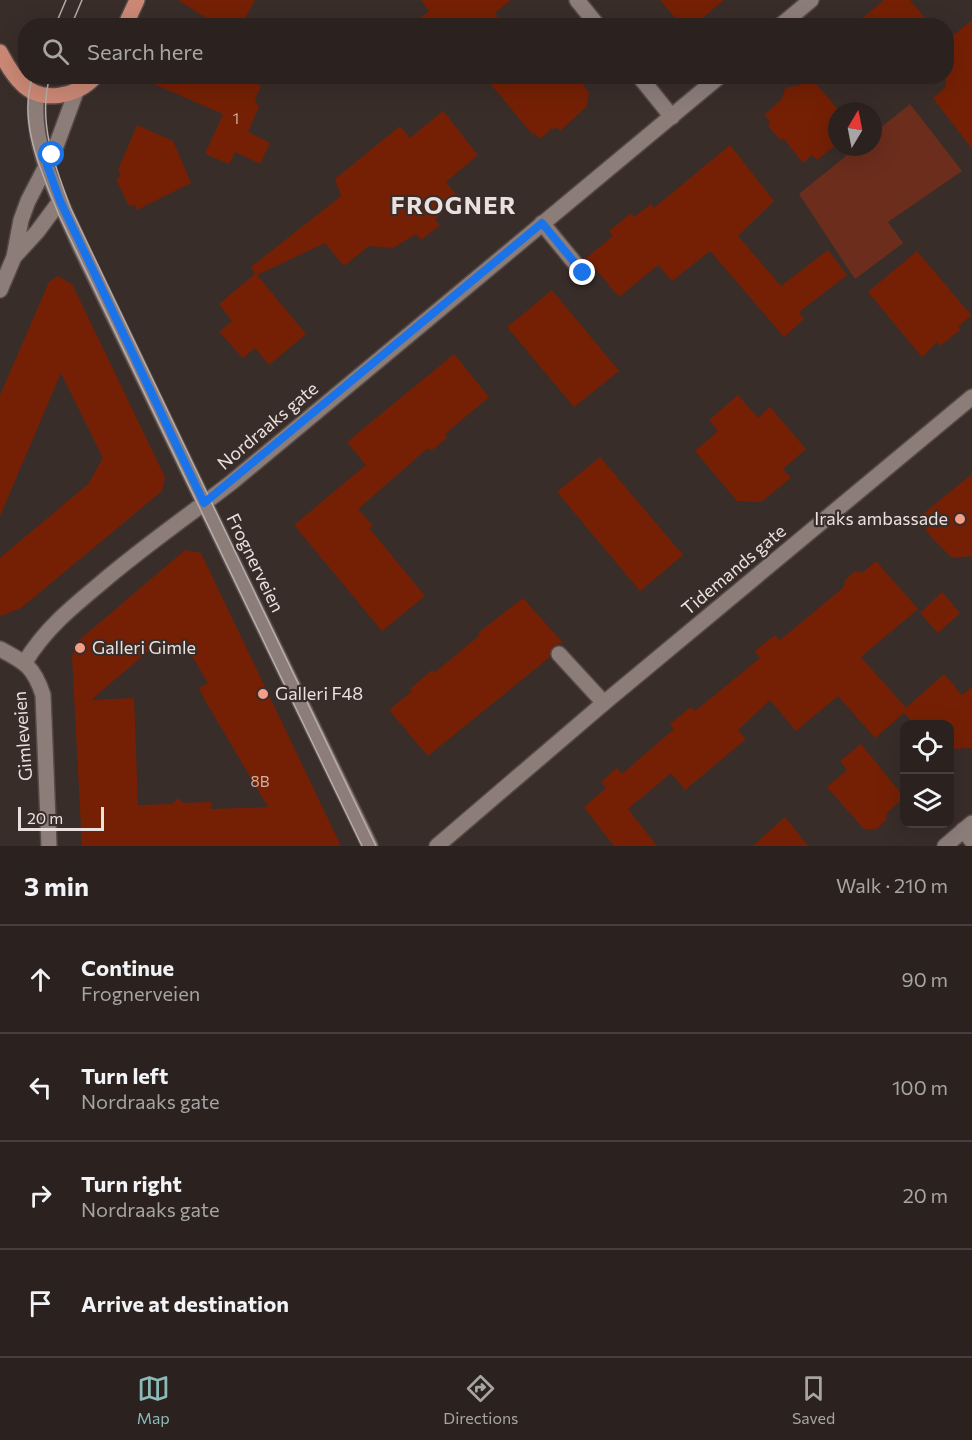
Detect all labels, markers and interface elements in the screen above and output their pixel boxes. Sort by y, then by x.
search box [18,18,954,84]
icon: search [39,35,72,68]
text: Search here [87,38,203,65]
north arrow [828,102,882,156]
house number: 1 [233,109,239,127]
route start [38,141,64,167]
district label: FROGNER [391,190,517,219]
route end [569,259,595,285]
street label: Nordraaks gate [213,377,322,474]
place label: Iraks ambassade [814,507,948,529]
street label: Frognerveien [222,510,289,616]
marker: Iraks ambassade [953,512,967,526]
street label: Tidemands gate [677,519,790,619]
place label: Galleri Gimle [92,636,196,658]
marker: Galleri Gimle [73,641,87,655]
place label: Galleri F48 [275,682,363,704]
marker: Galleri F48 [256,687,270,701]
street label: Gimleveien [8,690,36,782]
map controls [900,720,954,828]
button: locate [900,720,954,774]
house number: 8B [251,772,270,790]
button: layers [900,774,954,828]
scale bar [18,804,104,832]
text: 20 m [27,808,63,827]
text: 3 min [24,870,89,901]
text: Walk · 210 m [836,873,948,897]
text: Continue [81,954,174,981]
icon: ahead [24,963,57,996]
text: 90 m [902,967,948,991]
text: Frognerveien [81,981,200,1005]
text: Turn left [81,1062,168,1089]
icon: left [24,1071,57,1104]
text: 100 m [892,1075,948,1099]
text: Nordraaks gate [81,1089,219,1113]
text: Turn right [81,1170,182,1197]
icon: right [24,1179,57,1212]
text: 20 m [903,1183,948,1207]
text: Nordraaks gate [81,1197,219,1221]
icon: arrive [24,1287,57,1320]
text: Arrive at destination [81,1290,289,1317]
tab: Map [137,1372,170,1427]
tab: Directions [443,1372,518,1427]
tab: Saved [792,1372,835,1427]

